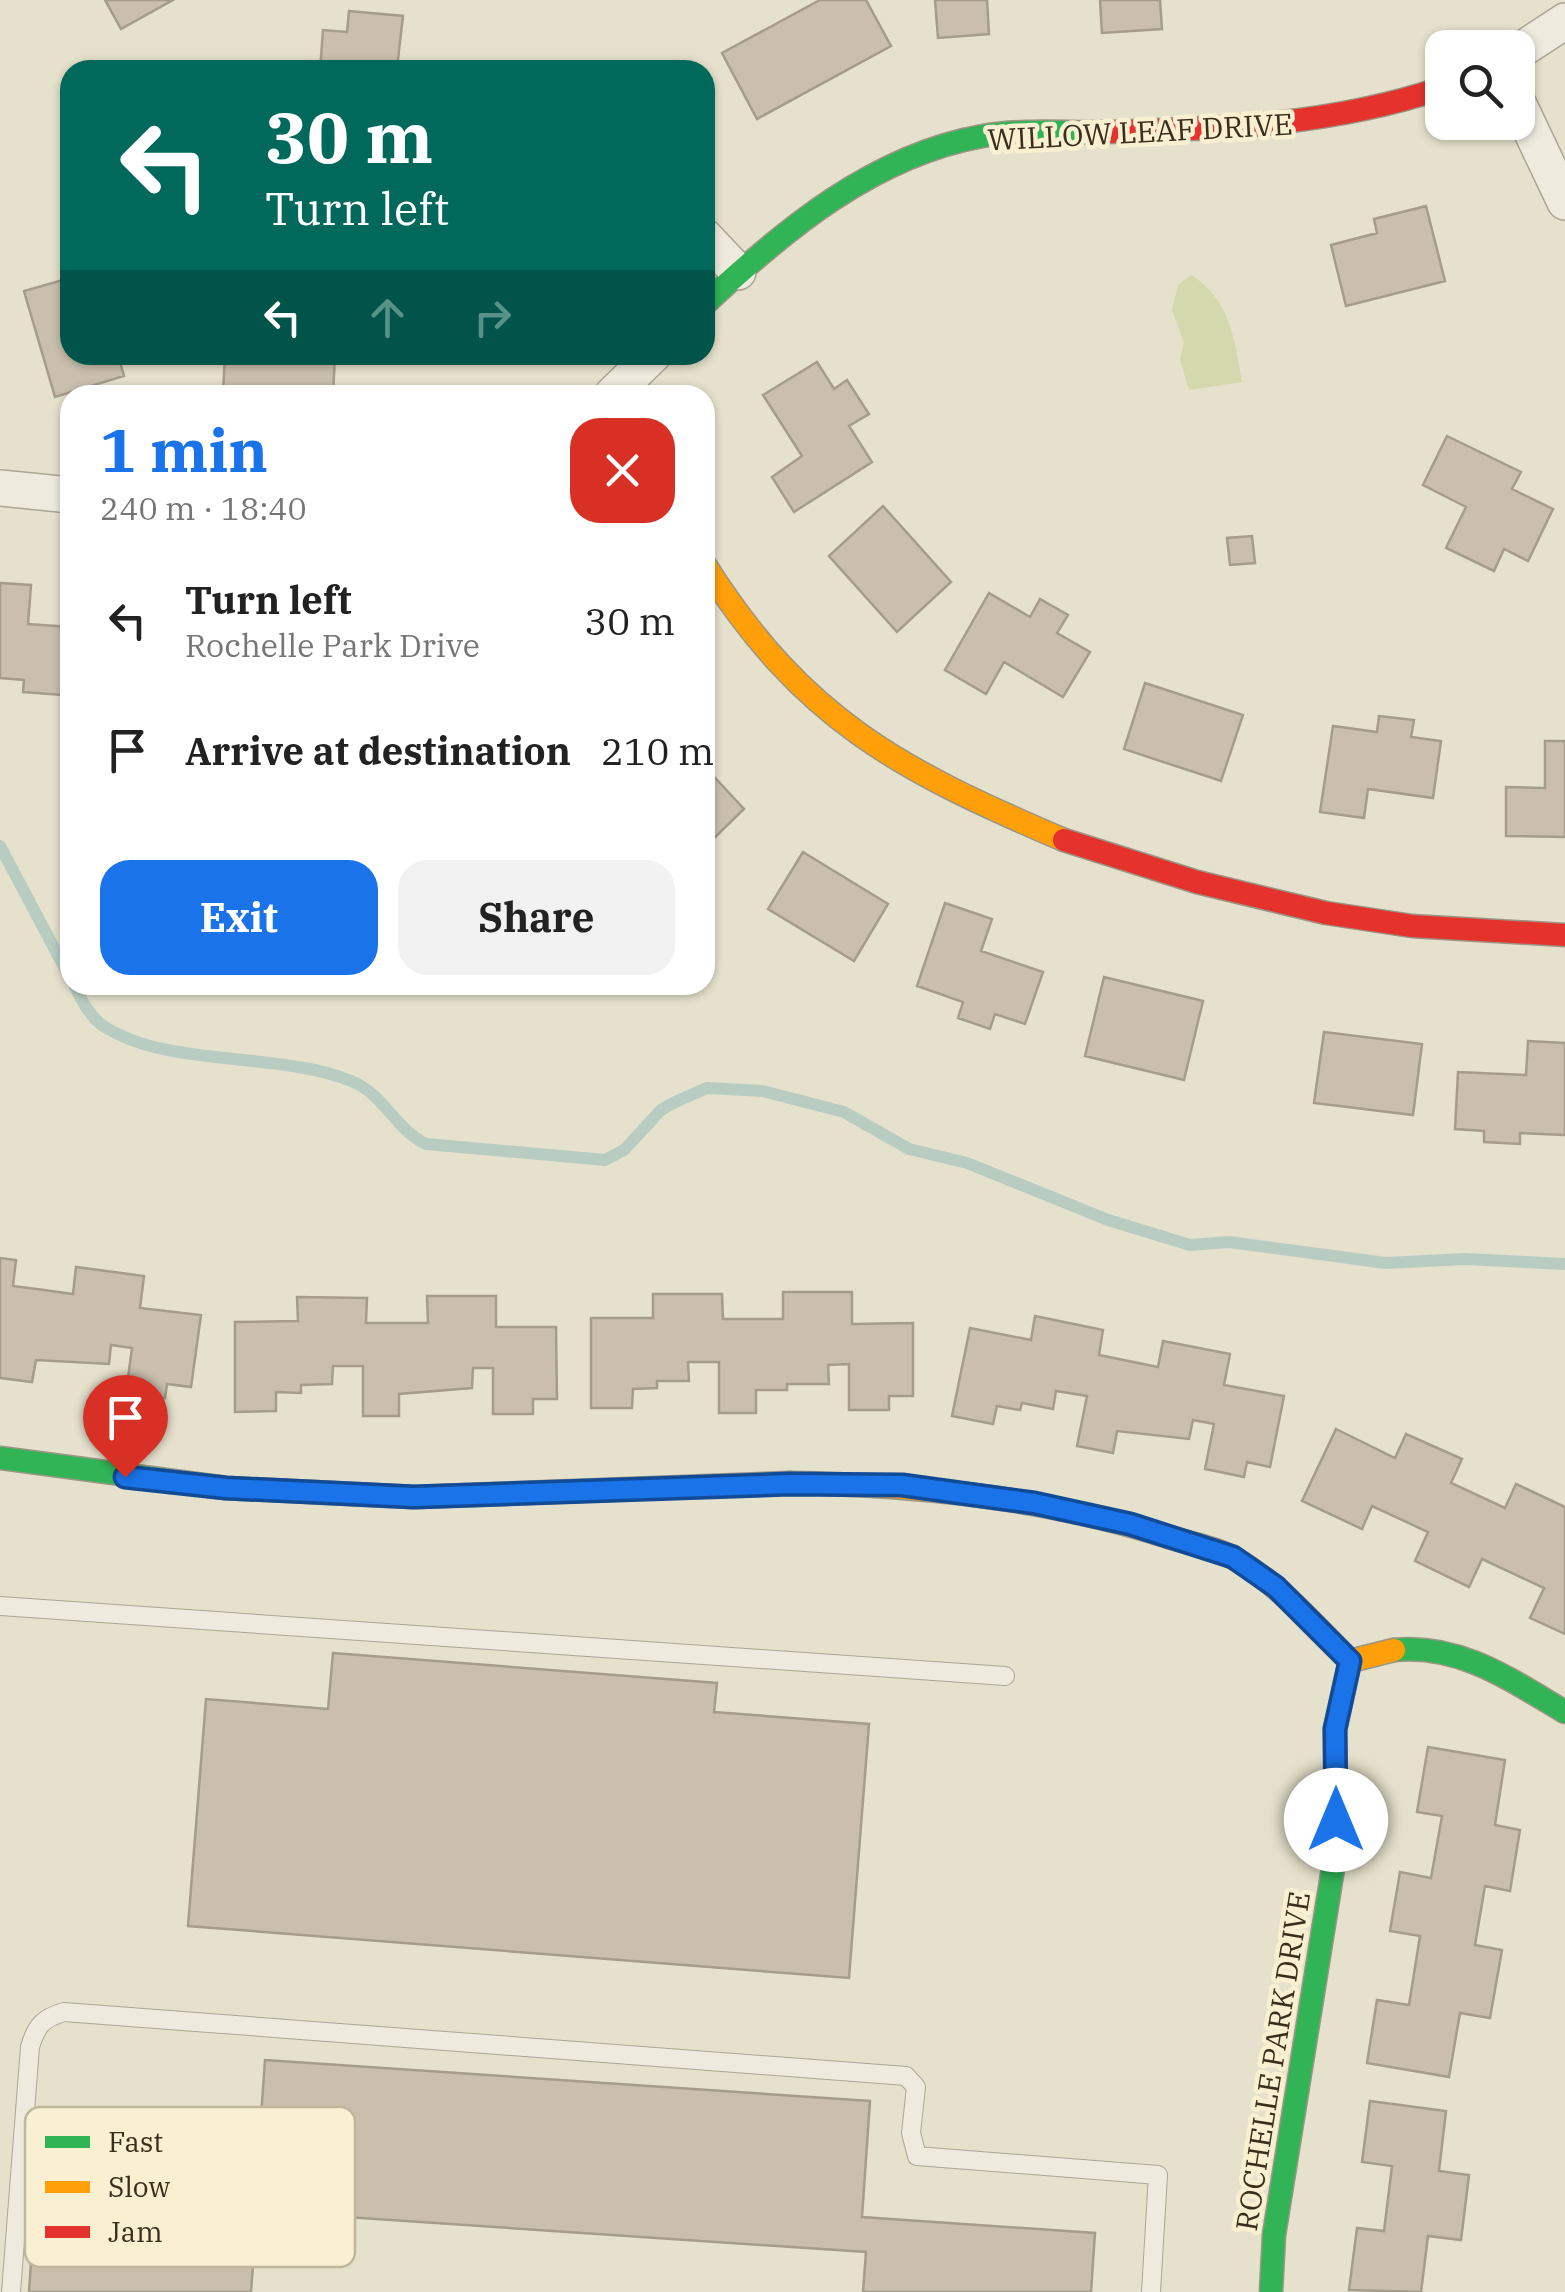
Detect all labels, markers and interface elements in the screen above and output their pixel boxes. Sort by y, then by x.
map controls [1425,30,1535,140]
button: search [1425,30,1535,140]
text: 30 m [265,91,433,182]
icon: left [100,100,230,230]
street label: WILLOW LEAF DRIVE [986,104,1294,158]
text: Turn left [265,179,449,237]
icon: left [255,290,310,345]
icon: ahead [360,290,415,345]
icon: right [465,290,520,345]
text: 1 min [100,410,268,489]
button: close [570,418,675,523]
text: 240 m · 18:40 [100,487,307,529]
text: Turn left [185,575,352,624]
icon: left [100,593,155,648]
text: 30 m [584,596,675,645]
text: Rochelle Park Drive [185,624,480,666]
icon: arrive [100,723,155,778]
text: Arrive at destination [185,726,571,775]
text: 210 m [601,726,714,775]
button: Exit [100,860,378,975]
button: Share [398,860,675,975]
pin [83,1375,168,1478]
icon: arrive [98,1390,153,1445]
position arrow [1284,1768,1388,1872]
street label: ROCHELLE PARK DRIVE [1226,1889,1318,2233]
legend [25,2107,355,2267]
text: Fast [108,2123,163,2160]
text: Slow [108,2168,170,2205]
text: Jam [108,2213,163,2250]

